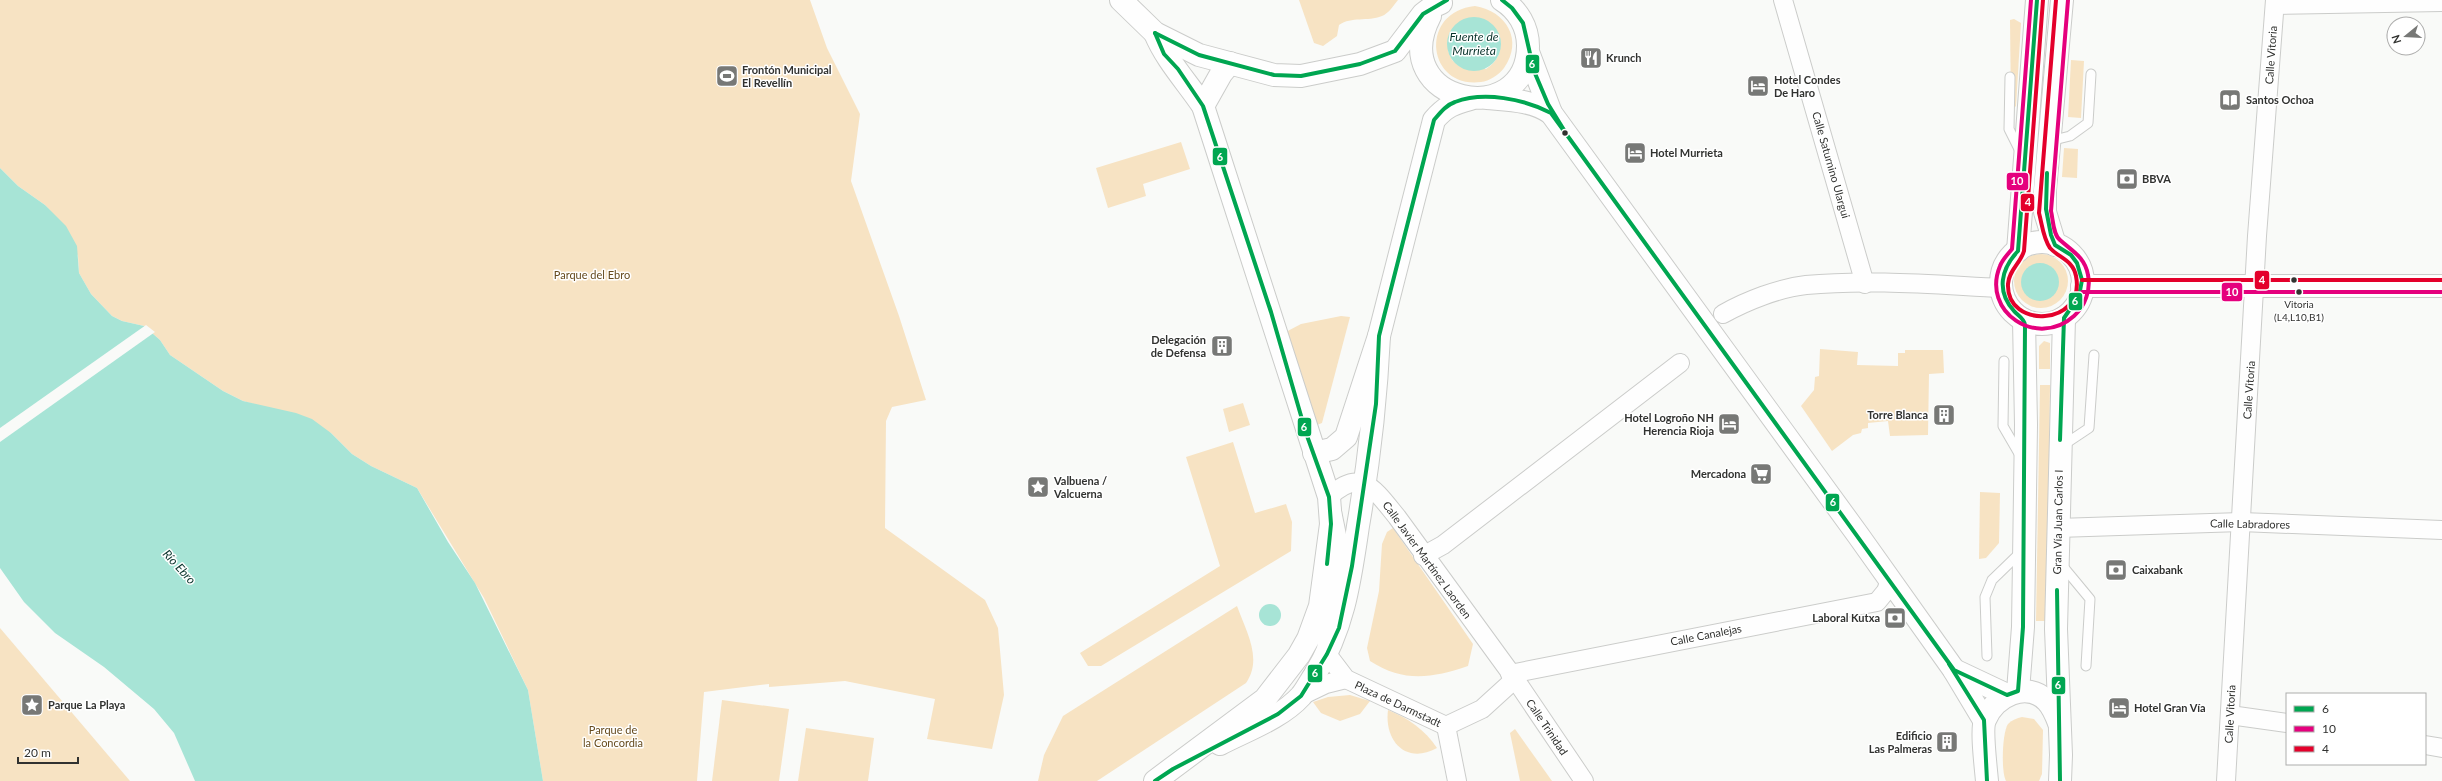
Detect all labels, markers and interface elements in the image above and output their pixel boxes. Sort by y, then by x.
north arrow [2386,16,2426,56]
street label: Calle Vitoria [2262,25,2279,85]
water label: Fuente de Murrieta [1449,29,1499,58]
text: N [2389,33,2404,45]
restaurant icon: Krunch [1578,45,1604,71]
place label: Krunch [1606,51,1642,64]
line badge: 6 [1525,54,1540,74]
text: 6 [1529,57,1536,70]
sports icon: Frontón Municipal El Revellín [714,63,740,89]
place label: Frontón Municipal El Revellín [742,63,832,89]
hotel icon: Hotel Condes De Haro [1745,73,1771,99]
place label: Hotel Condes De Haro [1774,73,1841,99]
library icon: Santos Ochoa [2217,87,2243,113]
place label: Santos Ochoa [2246,93,2314,106]
street label: Calle Saturnino Ulargui [1810,110,1853,220]
unlabelled marker [1560,128,1570,138]
hotel icon: Hotel Murrieta [1622,140,1648,166]
place label: Hotel Murrieta [1650,146,1723,159]
line badge: 6 [1212,147,1228,166]
text: 6 [1217,150,1224,163]
bank icon: BBVA [2114,166,2140,192]
line badge: 10 [2006,172,2029,191]
place label: BBVA [2142,172,2171,185]
text: 10 [2011,174,2024,187]
line badge: 4 [2020,193,2035,212]
text: 4 [2025,195,2032,208]
park label: Parque del Ebro [554,268,630,281]
line badge: 4 [2254,270,2270,290]
text: 4 [2259,273,2266,286]
unlabelled marker [2289,275,2299,285]
line badge: 10 [2221,282,2243,302]
text: 10 [2226,285,2239,298]
marker: Vitoria (L4,L10,B1) [2294,287,2304,297]
line badge: 6 [2068,292,2083,311]
text: 6 [2072,294,2079,307]
place label: Vitoria (L4,L10,B1) [2274,298,2324,323]
place label: Delegación de Defensa [1151,333,1206,359]
building icon: Delegación de Defensa [1209,333,1235,359]
street label: Calle Vitoria [2240,360,2257,420]
building icon: Torre Blanca [1931,402,1957,428]
place label: Torre Blanca [1867,408,1928,421]
place label: Hotel Logroño NH Herencia Rioja [1624,411,1714,437]
hotel icon: Hotel Logroño NH Herencia Rioja [1716,411,1742,437]
line badge: 6 [1297,417,1312,437]
text: 6 [1301,420,1308,433]
supermarket icon: Mercadona [1748,461,1774,487]
place label: Mercadona [1691,467,1746,480]
street label: Gran Vía Juan Carlos I [2050,469,2065,575]
place icon: Valbuena / Valcuerna [1025,474,1051,500]
place label: Valbuena / Valcuerna [1053,474,1107,500]
line badge: 6 [1825,493,1840,512]
text: 6 [1830,495,1837,508]
street label: Calle Javier Martínez Laorden [1380,498,1474,621]
street label: Calle Labradores [2210,516,2290,531]
water label: Río Ebro [160,546,199,587]
bank icon: Caixabank [2103,557,2129,583]
place label: Caixabank [2132,563,2183,576]
bank icon: Laboral Kutxa [1882,605,1908,631]
place label: Laboral Kutxa [1812,611,1880,624]
street label: Calle Canalejas [1669,621,1743,648]
line badge: 6 [1307,664,1323,683]
text: 6 [1312,666,1319,679]
line badge: 6 [2051,676,2066,695]
street label: Plaza de Darmstadt [1353,678,1443,729]
text: 6 [2055,678,2062,691]
street label: Calle Vitoria [2221,684,2238,744]
place icon: Parque La Playa [19,692,45,718]
legend [2286,693,2426,765]
hotel icon: Hotel Gran Vía [2106,695,2132,721]
street label: Calle Trinidad [1524,696,1571,757]
place label: Parque La Playa [48,698,125,711]
place label: Hotel Gran Vía [2134,701,2206,714]
text: 6 [2322,701,2329,716]
text: 10 [2322,721,2336,736]
park label: Parque de la Concordia [583,723,643,749]
place label: Edificio Las Palmeras [1869,729,1932,755]
building icon: Edificio Las Palmeras [1934,729,1960,755]
scale bar [18,739,78,765]
text: 4 [2322,741,2329,756]
text: 20 m [24,745,51,760]

